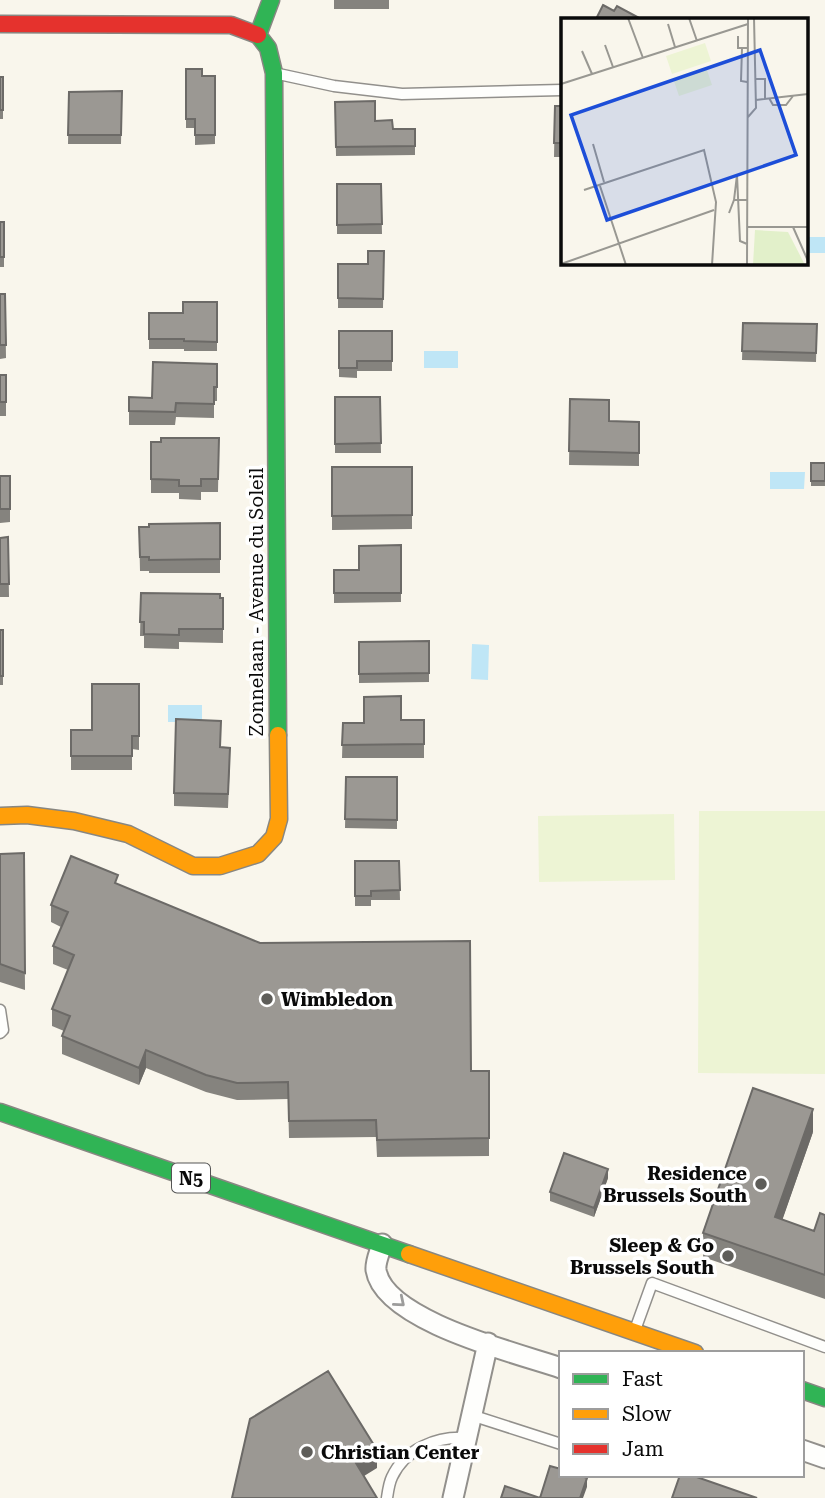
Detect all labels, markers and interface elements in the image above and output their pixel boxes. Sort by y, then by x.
inset map [561,18,808,264]
street label: Zonnelaan - Avenue du Soleil [245,468,268,736]
place label: Wimbledon [281,988,393,1011]
marker: Wimbledon [259,991,275,1007]
place label: Residence Brussels South [603,1162,747,1207]
road number: N5 [172,1163,210,1192]
marker: Residence Brussels South [753,1176,769,1192]
place label: Sleep & Go Brussels South [570,1234,714,1279]
marker: Sleep & Go Brussels South [720,1248,736,1264]
one-way arrow [392,1294,405,1307]
legend [559,1351,804,1477]
text: Fast [622,1367,663,1391]
text: Slow [622,1402,672,1426]
text: Jam [622,1437,664,1461]
place label: Christian Center [321,1441,480,1464]
marker: Christian Center [299,1444,315,1460]

